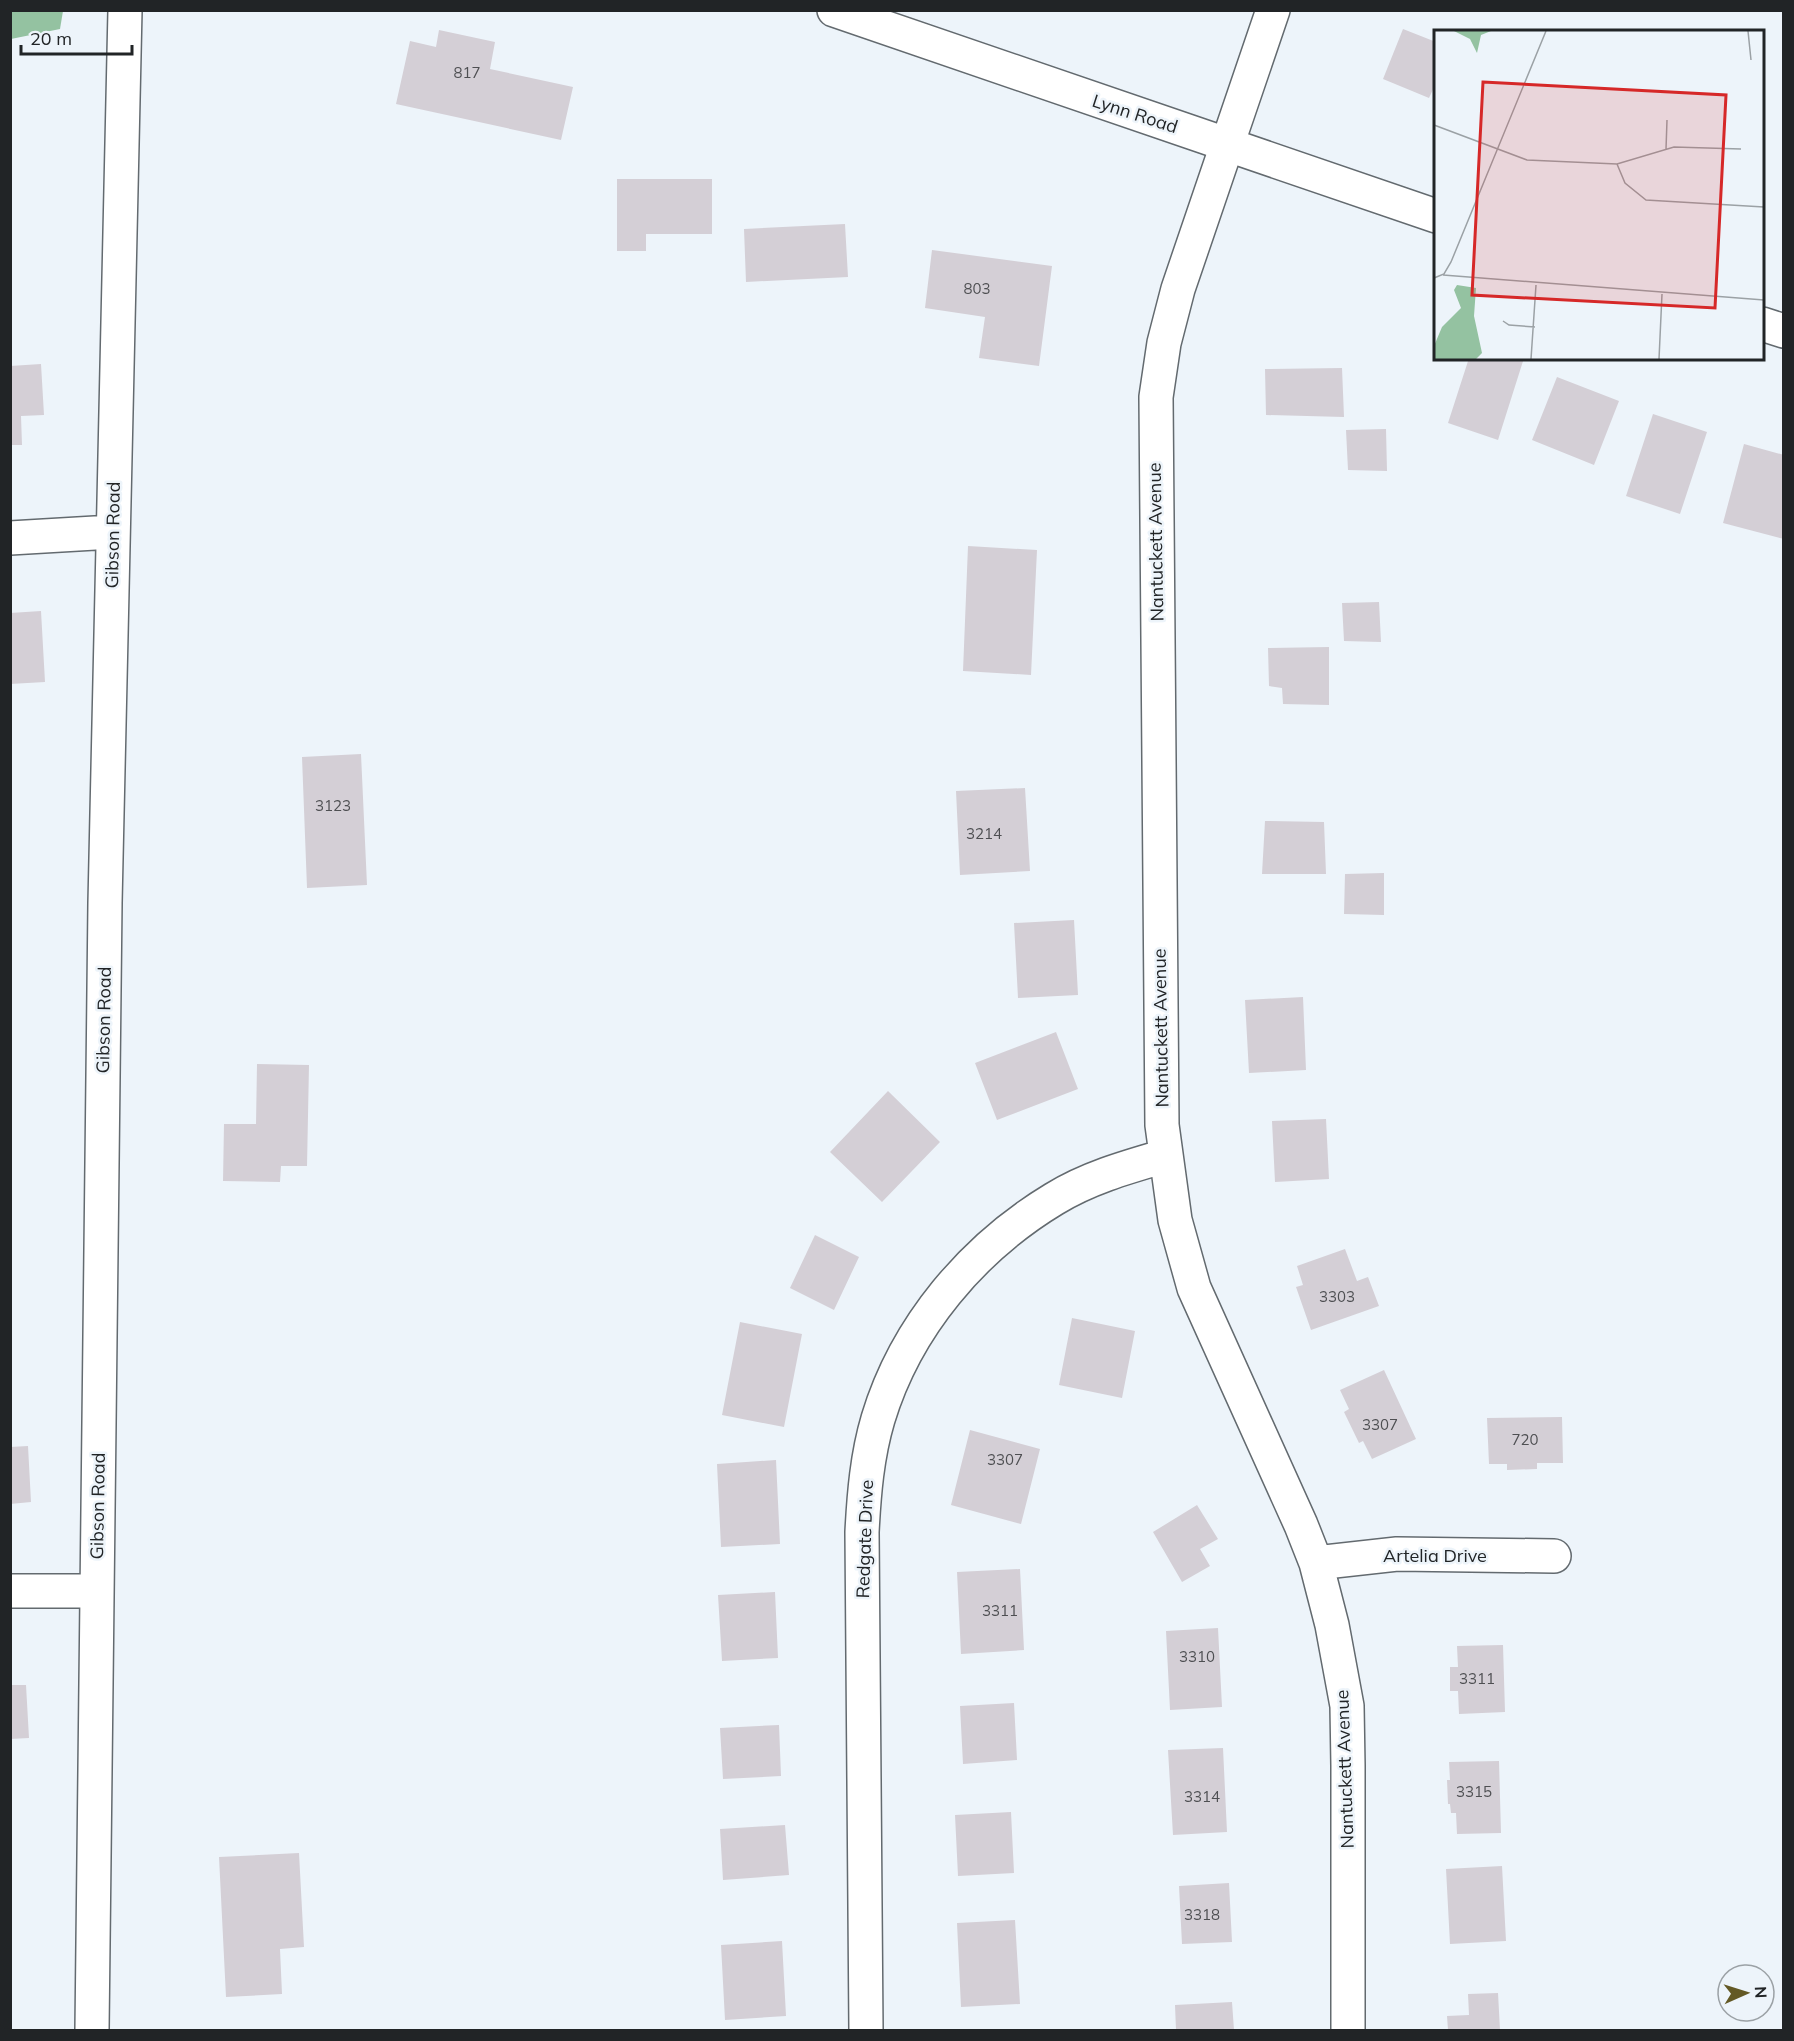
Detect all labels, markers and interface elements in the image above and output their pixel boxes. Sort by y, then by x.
scale bar [21,18,132,56]
text: 20 m [30,27,72,50]
inset map [1434,30,1764,360]
house number: 817 [453,63,481,82]
street label: Lynn Road [1090,89,1181,138]
house number: 803 [963,279,991,298]
street label: Nantuckett Avenue [1143,462,1168,622]
street label: Gibson Road [100,481,125,589]
house number: 3123 [315,796,351,815]
house number: 3214 [966,824,1002,843]
street label: Nantuckett Avenue [1148,948,1173,1108]
street label: Gibson Road [91,966,116,1074]
house number: 3303 [1319,1287,1355,1306]
house number: 3307 [1362,1415,1398,1434]
house number: 720 [1511,1430,1539,1449]
house number: 3307 [987,1450,1023,1469]
street label: Gibson Road [85,1452,110,1560]
street label: Redgate Drive [851,1479,878,1599]
street label: Artelia Drive [1383,1544,1487,1567]
house number: 3311 [982,1601,1018,1620]
house number: 3310 [1179,1647,1215,1666]
house number: 3311 [1459,1669,1495,1688]
street label: Nantuckett Avenue [1330,1689,1359,1849]
house number: 3315 [1456,1782,1492,1801]
house number: 3314 [1184,1787,1220,1806]
house number: 3318 [1184,1905,1220,1924]
north arrow [1716,1963,1776,2023]
text: N [1751,1986,1771,1999]

